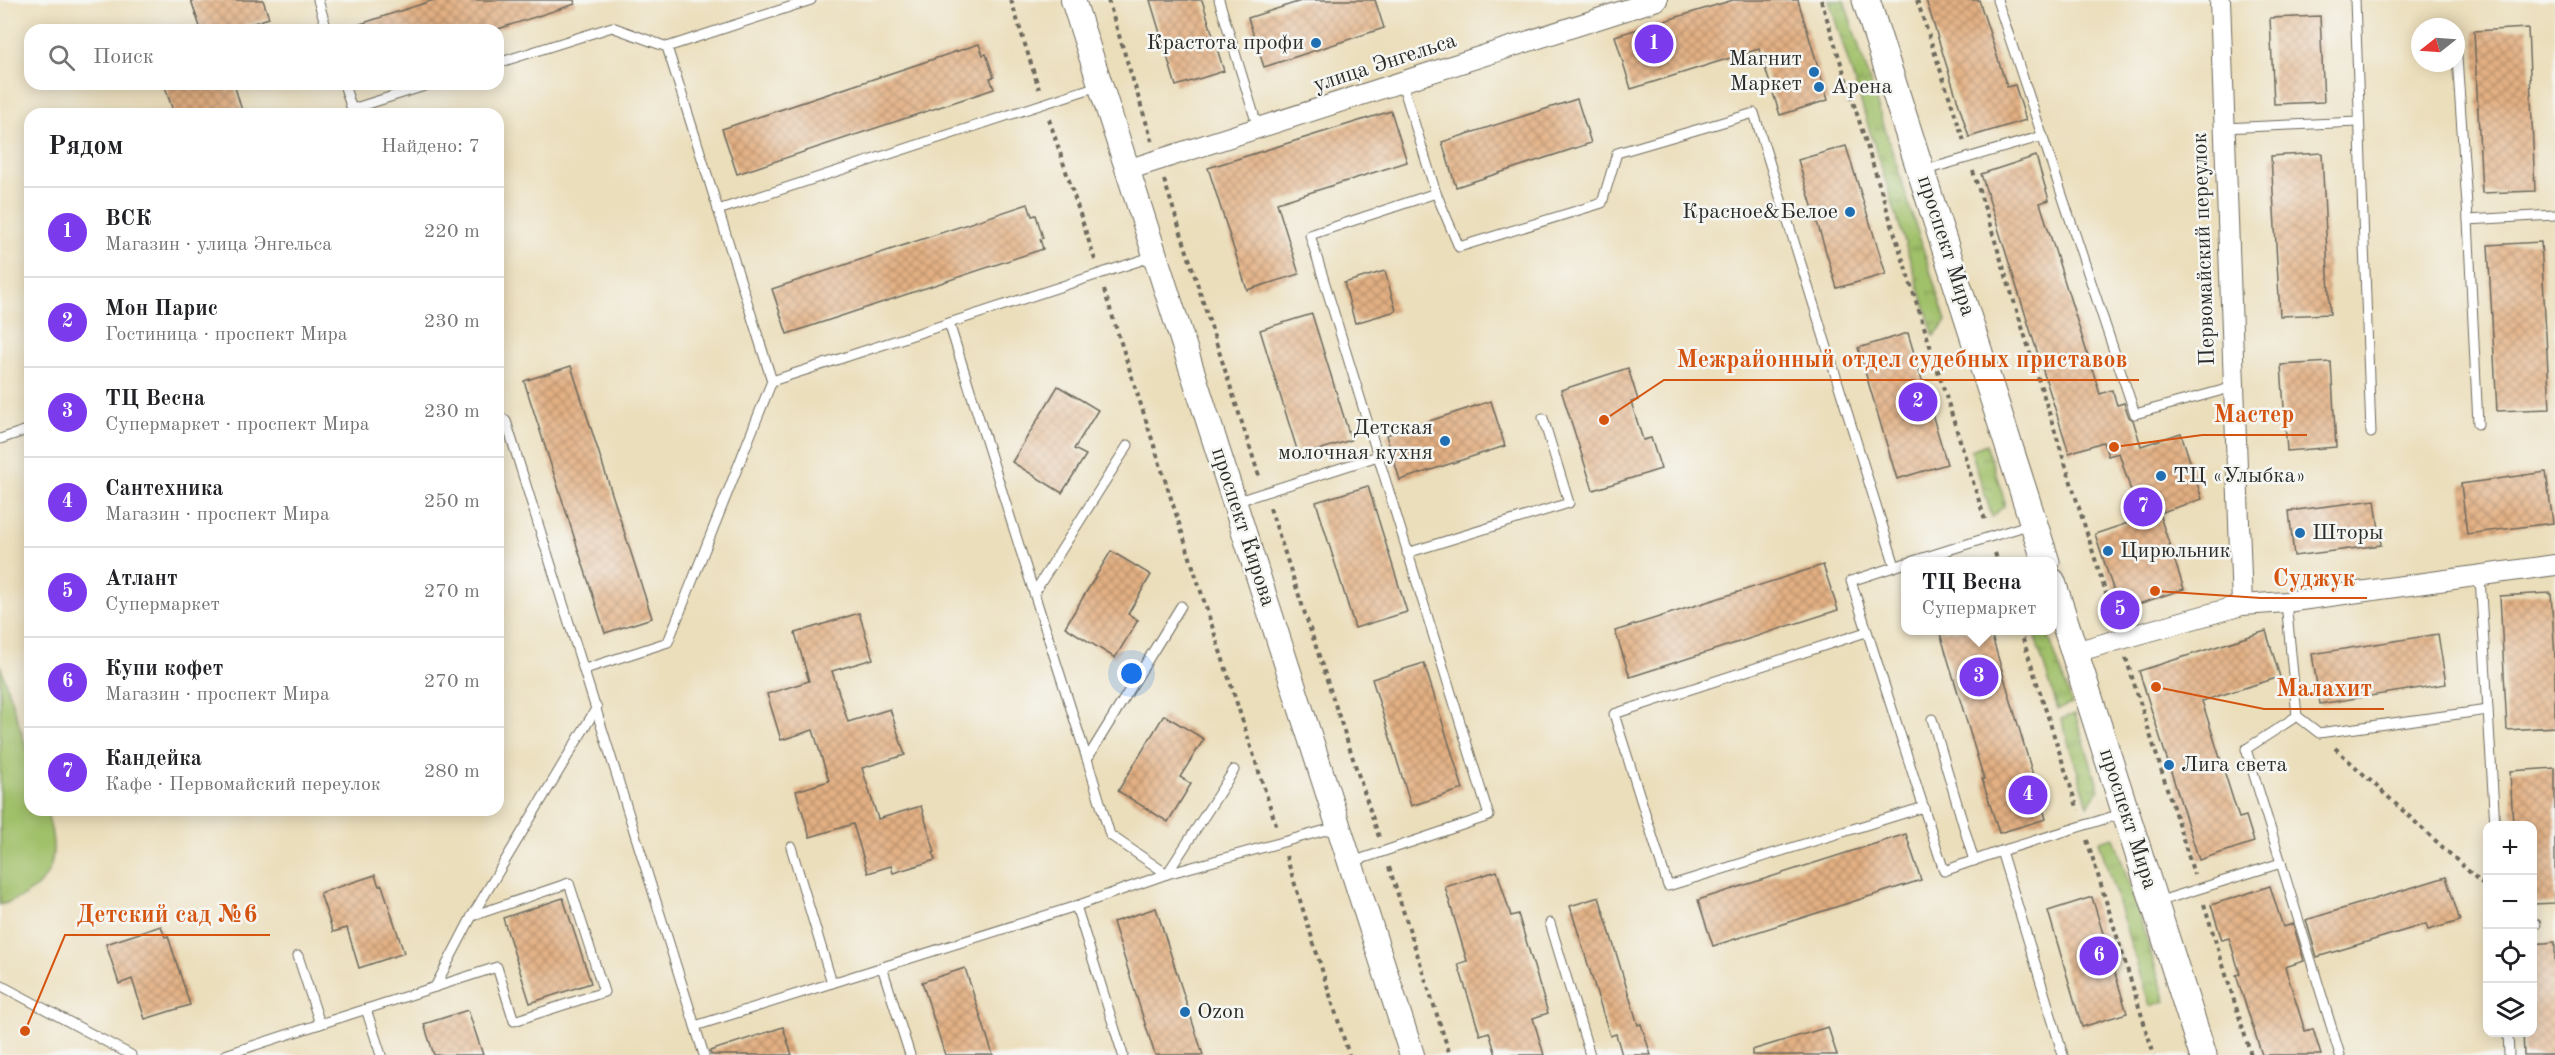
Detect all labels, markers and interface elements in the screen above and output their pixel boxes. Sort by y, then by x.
north arrow [2411,18,2465,72]
pin: 1 [1634,22,1674,66]
search box [24,24,504,90]
street label: улица Энгельса [1311,29,1459,96]
place label: Крастота профи [1147,32,1304,54]
marker: Крастота профи [1309,36,1323,50]
icon: search [45,41,78,74]
text: Поиск [93,46,154,68]
place label: Магнит Маркет [1729,48,1802,95]
marker: Магнит Маркет [1807,65,1821,79]
place label: Арена [1831,76,1892,98]
marker: Арена [1812,80,1826,94]
street label: Первомайский переулок [2189,132,2219,366]
text: Рядом [48,134,123,160]
text: Найдено: 7 [381,137,480,157]
street label: проспект Мира [1913,173,1979,319]
place label: Красное&Белое [1682,201,1838,223]
marker: Красное&Белое [1843,205,1857,219]
text: ВСК [105,208,151,230]
text: 1 [62,222,73,242]
text: 220 m [424,222,480,242]
text: Магазин · улица Энгельса [105,235,332,255]
text: Мон Парис [105,298,218,320]
text: 2 [62,312,73,332]
text: 230 m [424,312,480,332]
text: Гостиница · проспект Мира [105,325,348,345]
callout: Межрайонный отдел судебных приставов [1664,338,2139,380]
text: Межрайонный отдел судебных приставов [1676,349,2128,373]
pin: 2 [1898,380,1938,424]
text: ТЦ Весна [105,388,205,410]
callout: Мастер [2202,393,2307,435]
text: 3 [62,402,73,422]
text: 230 m [424,402,480,422]
text: Мастер [2214,404,2294,428]
text: Супермаркет · проспект Мира [105,415,370,435]
place label: Детская молочная кухня [1278,417,1433,464]
marker: Детская молочная кухня [1438,434,1452,448]
street label: проспект Кирова [1207,445,1279,609]
place label: ТЦ «Улыбка» [2173,465,2306,487]
marker: ТЦ «Улыбка» [2154,469,2168,483]
text: Сантехника [105,478,223,500]
pin: 7 [2124,484,2162,530]
text: 4 [62,492,73,512]
text: 250 m [424,492,480,512]
text: Магазин · проспект Мира [105,505,330,525]
place label: Шторы [2312,522,2383,544]
marker: Шторы [2293,526,2307,540]
place label: Цирюльник [2120,540,2231,562]
marker: Цирюльник [2101,544,2115,558]
callout: Суджук [2261,556,2367,598]
popup [1901,557,2057,635]
text: Атлант [105,568,178,590]
text: Суджук [2273,568,2356,592]
text: ТЦ Весна [1922,572,2022,594]
text: 5 [62,582,73,602]
text: 270 m [424,582,480,602]
pin: 5 [2100,588,2140,632]
text: Супермаркет [105,595,220,615]
text: Супермаркет [1922,599,2036,619]
pin: 3 [1960,654,1998,700]
text: Купи кофет [105,658,223,680]
your location [1117,659,1146,688]
callout: Малахит [2264,667,2384,709]
text: 6 [62,672,73,692]
text: 270 m [424,672,480,692]
text: Малахит [2276,678,2372,702]
text: Магазин · проспект Мира [105,685,330,705]
street label: проспект Мира [2095,746,2161,892]
text: Кандейка [105,748,202,770]
place label: Лига света [2181,754,2288,776]
marker: Лига света [2162,758,2176,772]
text: 7 [62,762,73,782]
text: 280 m [424,762,480,782]
pin: 4 [2008,772,2048,818]
text: Кафе · Первомайский переулок [105,775,381,795]
map controls [2483,821,2537,1037]
button: + [2483,821,2537,875]
button: − [2483,875,2537,929]
callout: Детский сад №6 [65,893,270,935]
text: Детский сад №6 [77,904,257,928]
button: locate [2483,929,2537,983]
pin: 6 [2080,934,2118,978]
button: layers [2483,983,2537,1037]
place label: Ozon [1197,1001,1245,1023]
marker: Ozon [1178,1005,1192,1019]

